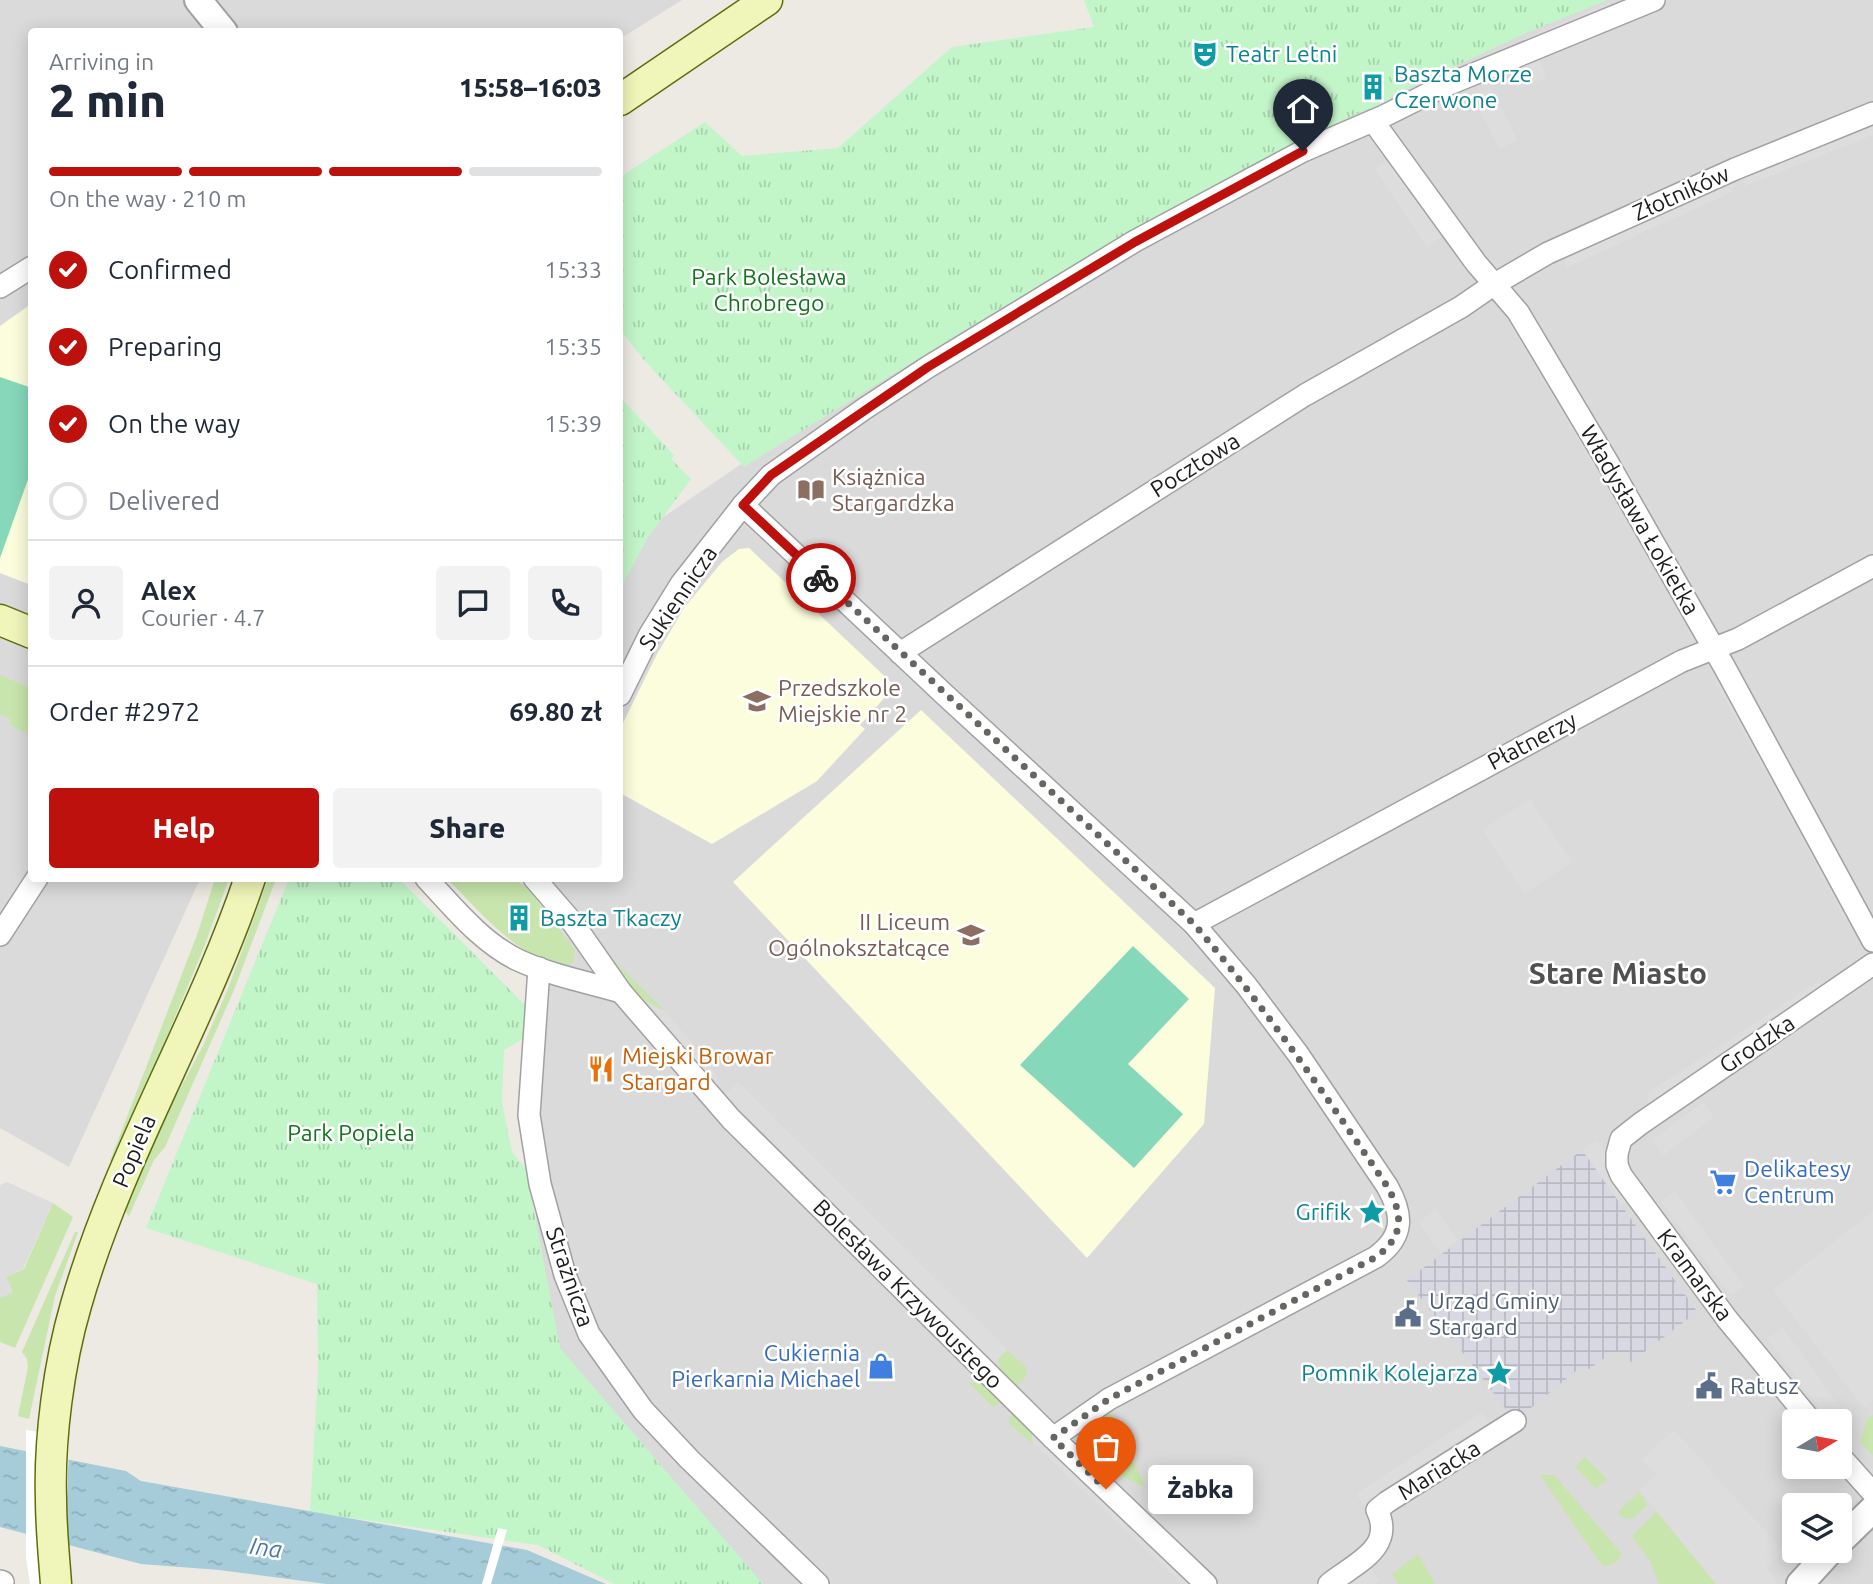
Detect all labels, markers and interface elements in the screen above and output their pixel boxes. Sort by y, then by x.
theatre icon: Teatr Letni [1190,39,1220,69]
place label: Teatr Letni [1226,41,1337,66]
text: Arriving in [49,49,154,74]
place label: Baszta Morze Czerwone [1394,61,1532,112]
building icon: Baszta Morze Czerwone [1358,72,1388,102]
text: 15:58–16:03 [459,73,602,102]
text: 2 min [49,74,166,126]
pin [1273,79,1333,151]
icon: home [1284,90,1322,128]
street label: Złotników [1629,160,1733,225]
text: On the way · 210 m [49,186,246,211]
icon: check [49,251,87,289]
text: Confirmed [108,255,232,284]
text: 15:33 [544,257,602,282]
park label: Park Bolesława Chrobrego [691,264,847,315]
icon: check [49,328,87,366]
text: Preparing [108,332,222,361]
text: 15:35 [544,334,602,359]
icon: check [49,405,87,443]
text: On the way [108,409,240,438]
text: 15:39 [544,411,602,436]
street label: Władysława Łokietka [1576,421,1705,619]
street label: Pocztowa [1146,427,1244,502]
place label: Książnica Stargardzka [832,464,955,515]
library icon: Książnica Stargardzka [796,475,826,505]
text: Delivered [108,486,220,515]
street label: Sukiennicza [634,541,722,654]
courier [786,543,856,613]
icon: bike [802,559,840,597]
button: person [49,566,123,640]
button: chat [436,566,510,640]
button: phone [528,566,602,640]
text: Alex [141,576,196,605]
text: Courier · 4.7 [141,605,265,630]
place label: Przedszkole Miejskie nr 2 [778,675,907,726]
school or university icon: Przedszkole Miejskie nr 2 [742,686,772,716]
text: Order #2972 [49,697,200,726]
text: 69.80 zł [509,697,602,726]
street label: Płatnerzy [1483,707,1580,774]
button: Help [49,788,319,868]
button: Share [333,788,602,868]
building icon: Baszta Tkaczy [504,903,534,933]
place label: Baszta Tkaczy [540,905,682,930]
place label: II Liceum Ogólnokształcące [768,909,950,960]
school or university icon: II Liceum Ogólnokształcące [956,920,986,950]
district label: Stare Miasto [1529,956,1707,990]
street label: Grodzka [1715,1009,1799,1078]
place label: Miejski Browar Stargard [622,1043,774,1094]
restaurant icon: Miejski Browar Stargard [586,1054,616,1084]
street label: Popiela [107,1111,160,1191]
park label: Park Popiela [287,1120,415,1145]
place label: Delikatesy Centrum [1744,1156,1851,1207]
supermarket icon: Delikatesy Centrum [1708,1167,1738,1197]
street label: Bolesława Krzywoustego [809,1194,1008,1393]
place icon: Grifik [1357,1197,1387,1227]
place label: Grifik [1295,1199,1351,1224]
street label: Strażnicza [542,1224,599,1330]
street label: Kramarska [1653,1224,1738,1325]
place label: Urząd Gminy Stargard [1429,1288,1559,1339]
public building icon: Urząd Gminy Stargard [1393,1299,1423,1329]
place label: Cukiernia Pierkarnia Michael [671,1340,860,1391]
shop icon: Cukiernia Pierkarnia Michael [866,1351,896,1381]
place icon: Pomnik Kolejarza [1484,1358,1514,1388]
place label: Pomnik Kolejarza [1301,1360,1478,1385]
public building icon: Ratusz [1694,1371,1724,1401]
place label: Ratusz [1730,1373,1799,1398]
north arrow [1782,1409,1852,1479]
map controls [1782,1409,1852,1563]
pin [1076,1417,1136,1489]
icon: bag [1087,1428,1125,1466]
street label: Mariacka [1393,1435,1484,1505]
callout: Żabka [1148,1464,1253,1514]
text: Żabka [1167,1477,1234,1502]
button: layers [1782,1493,1852,1563]
water label: Ina [248,1532,284,1563]

